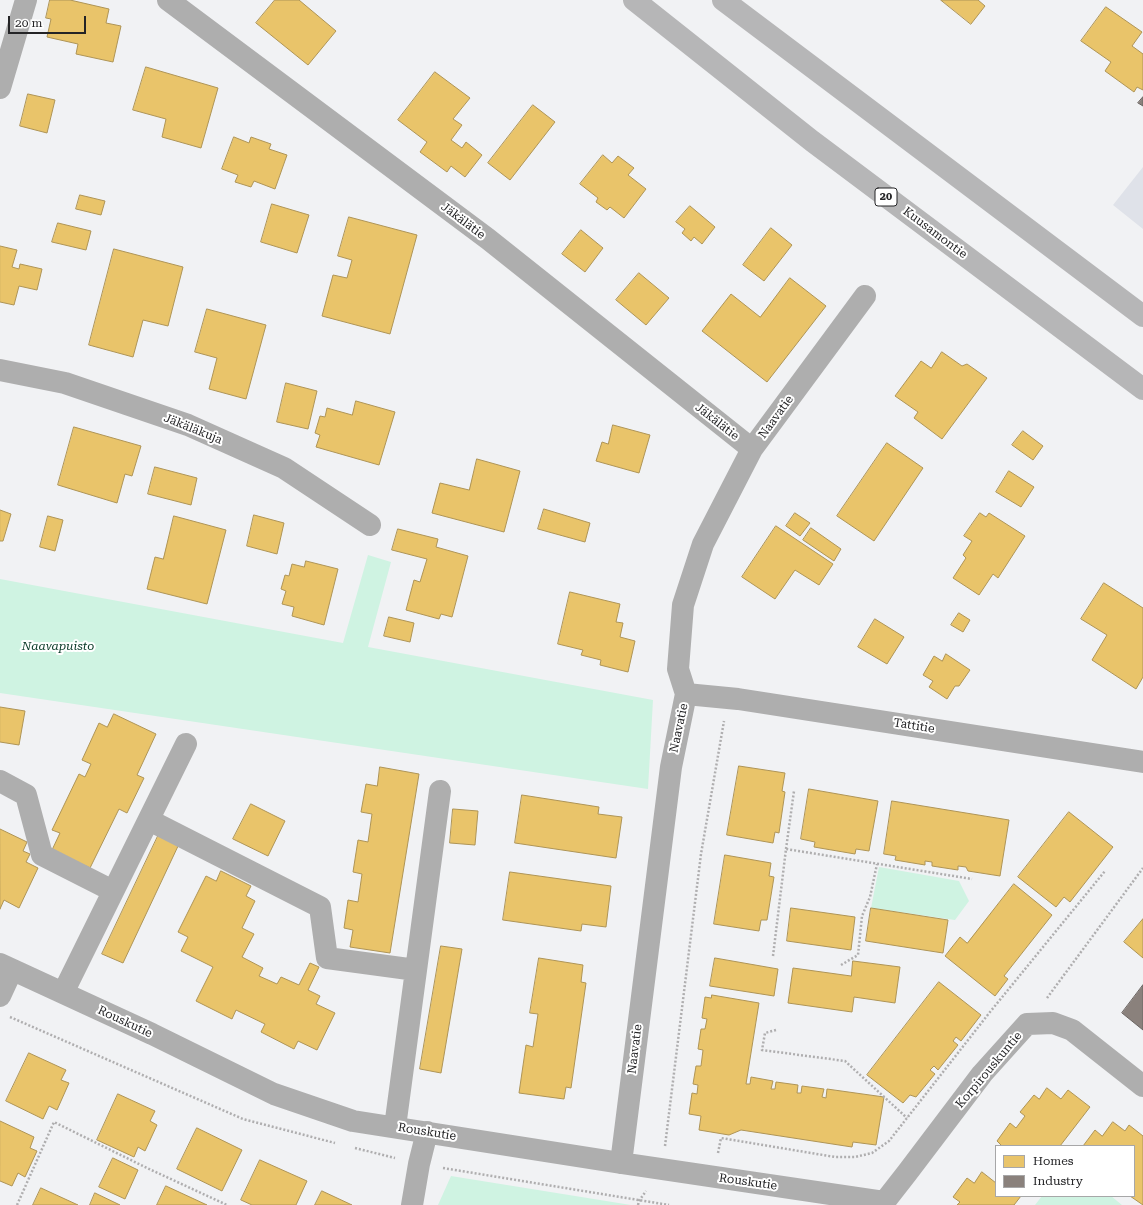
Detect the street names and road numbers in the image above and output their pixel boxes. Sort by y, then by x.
road number: 20 [875,188,897,206]
street label: Jäkälätie [438,200,488,242]
street label: Kuusamontie [900,204,970,262]
street label: Naavatie [755,393,797,441]
street label: Jäkälätie [692,400,742,444]
street label: Jäkäläkuja [162,411,224,447]
street label: Naavatie [667,702,691,754]
street label: Tattitie [892,716,936,736]
street label: Rouskutie [95,1003,155,1041]
street label: Naavatie [625,1023,645,1075]
street label: Korpirouskuntie [953,1029,1025,1111]
street label: Rouskutie [397,1120,457,1144]
street label: Rouskutie [718,1171,778,1193]

